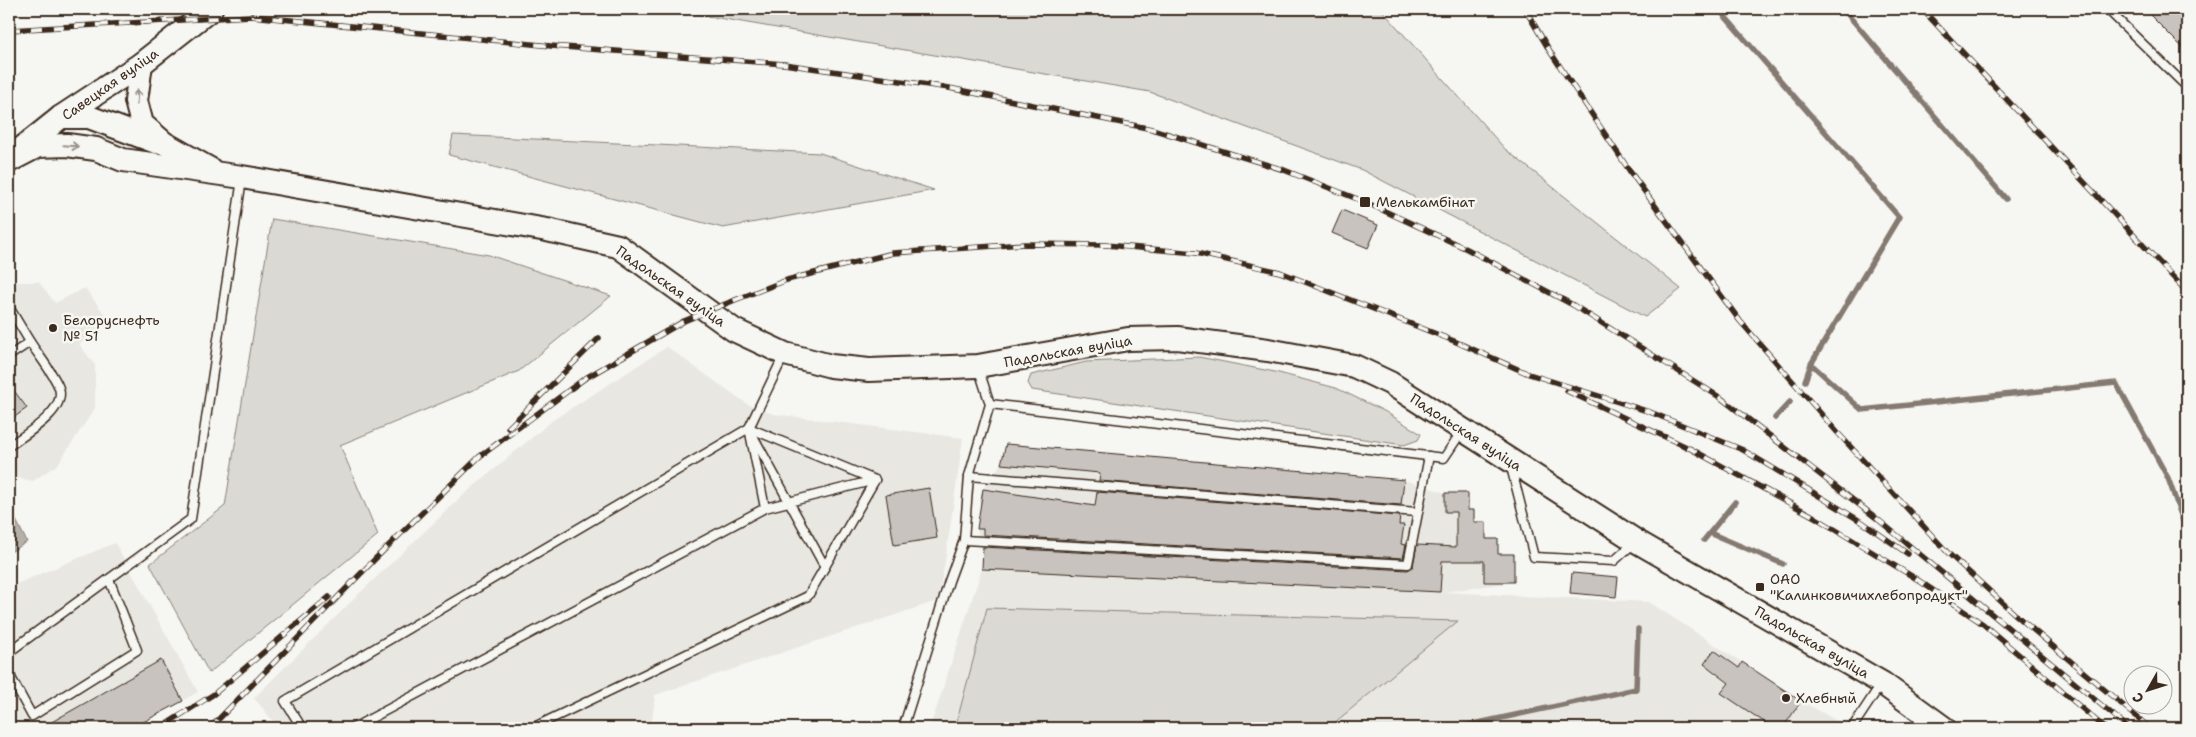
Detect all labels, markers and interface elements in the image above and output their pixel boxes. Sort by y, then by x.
street label: Савецкая вуліца [58,44,162,124]
one-way arrow [133,89,142,105]
one-way arrow [63,141,79,151]
place label: Мелькамбінат [1376,193,1476,211]
marker: Мелькамбінат [1358,195,1372,209]
street label: Падольская вуліца [613,241,729,331]
place label: Белоруснефть № 51 [63,311,160,345]
marker: Белоруснефть № 51 [47,322,59,334]
street label: Падольская вуліца [1003,331,1134,371]
street label: Падольская вуліца [1407,389,1525,475]
place label: ОАО "Калинковичихлебопродукт" [1770,570,1968,604]
marker: ОАО "Калинковичихлебопродукт" [1754,581,1766,593]
street label: Падольская вуліца [1751,602,1873,682]
north arrow [2124,664,2174,714]
place label: Хлебный [1796,689,1857,707]
text: С [2128,689,2148,707]
marker: Хлебный [1780,692,1792,704]

